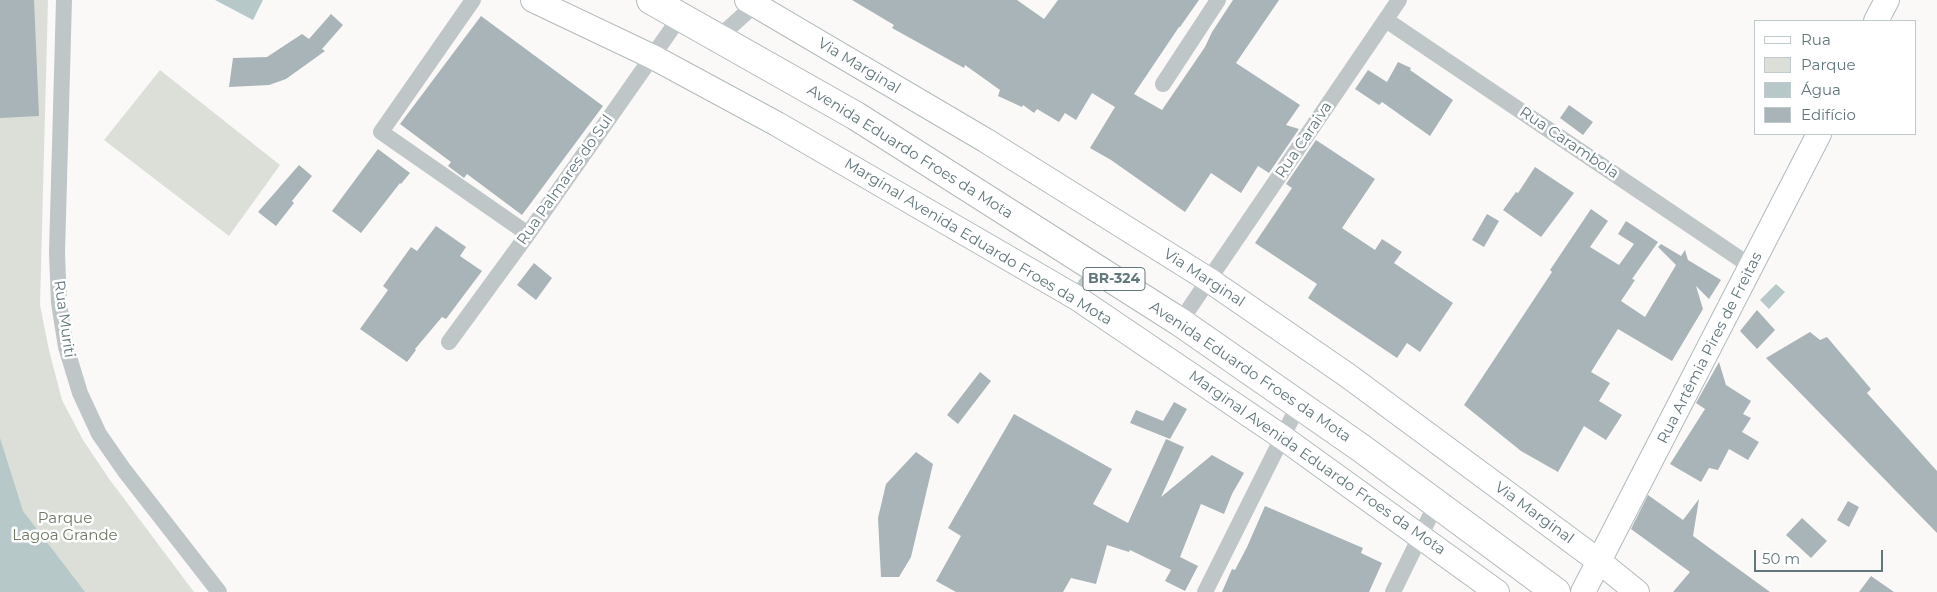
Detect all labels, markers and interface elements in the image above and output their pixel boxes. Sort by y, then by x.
legend [1754,20,1917,135]
text: Rua [1801,30,1831,49]
street label: Via Marginal [814,34,904,98]
text: Parque [1801,55,1856,74]
text: Água [1801,80,1841,99]
street label: Avenida Eduardo Froes da Mota [804,81,1016,223]
street label: Rua Caraiva [1272,98,1336,182]
street label: Rua Carambola [1516,103,1622,183]
text: Edifício [1801,105,1856,124]
street label: Rua Palmares do Sul [513,111,617,249]
street label: Marginal Avenida Eduardo Froes da Mota [841,155,1115,329]
street label: Via Marginal [1160,245,1248,311]
street label: Rua Artêmia Pires de Freitas [1654,249,1766,447]
road number: BR-324 [1083,268,1145,290]
street label: Rua Muriti [50,279,78,359]
street label: Avenida Eduardo Froes da Mota [1146,298,1354,446]
street label: Marginal Avenida Eduardo Froes da Mota [1185,367,1449,559]
street label: Via Marginal [1491,478,1577,548]
park label: Parque Lagoa Grande [12,510,118,545]
scale bar [1757,540,1886,572]
text: 50 m [1762,549,1800,568]

